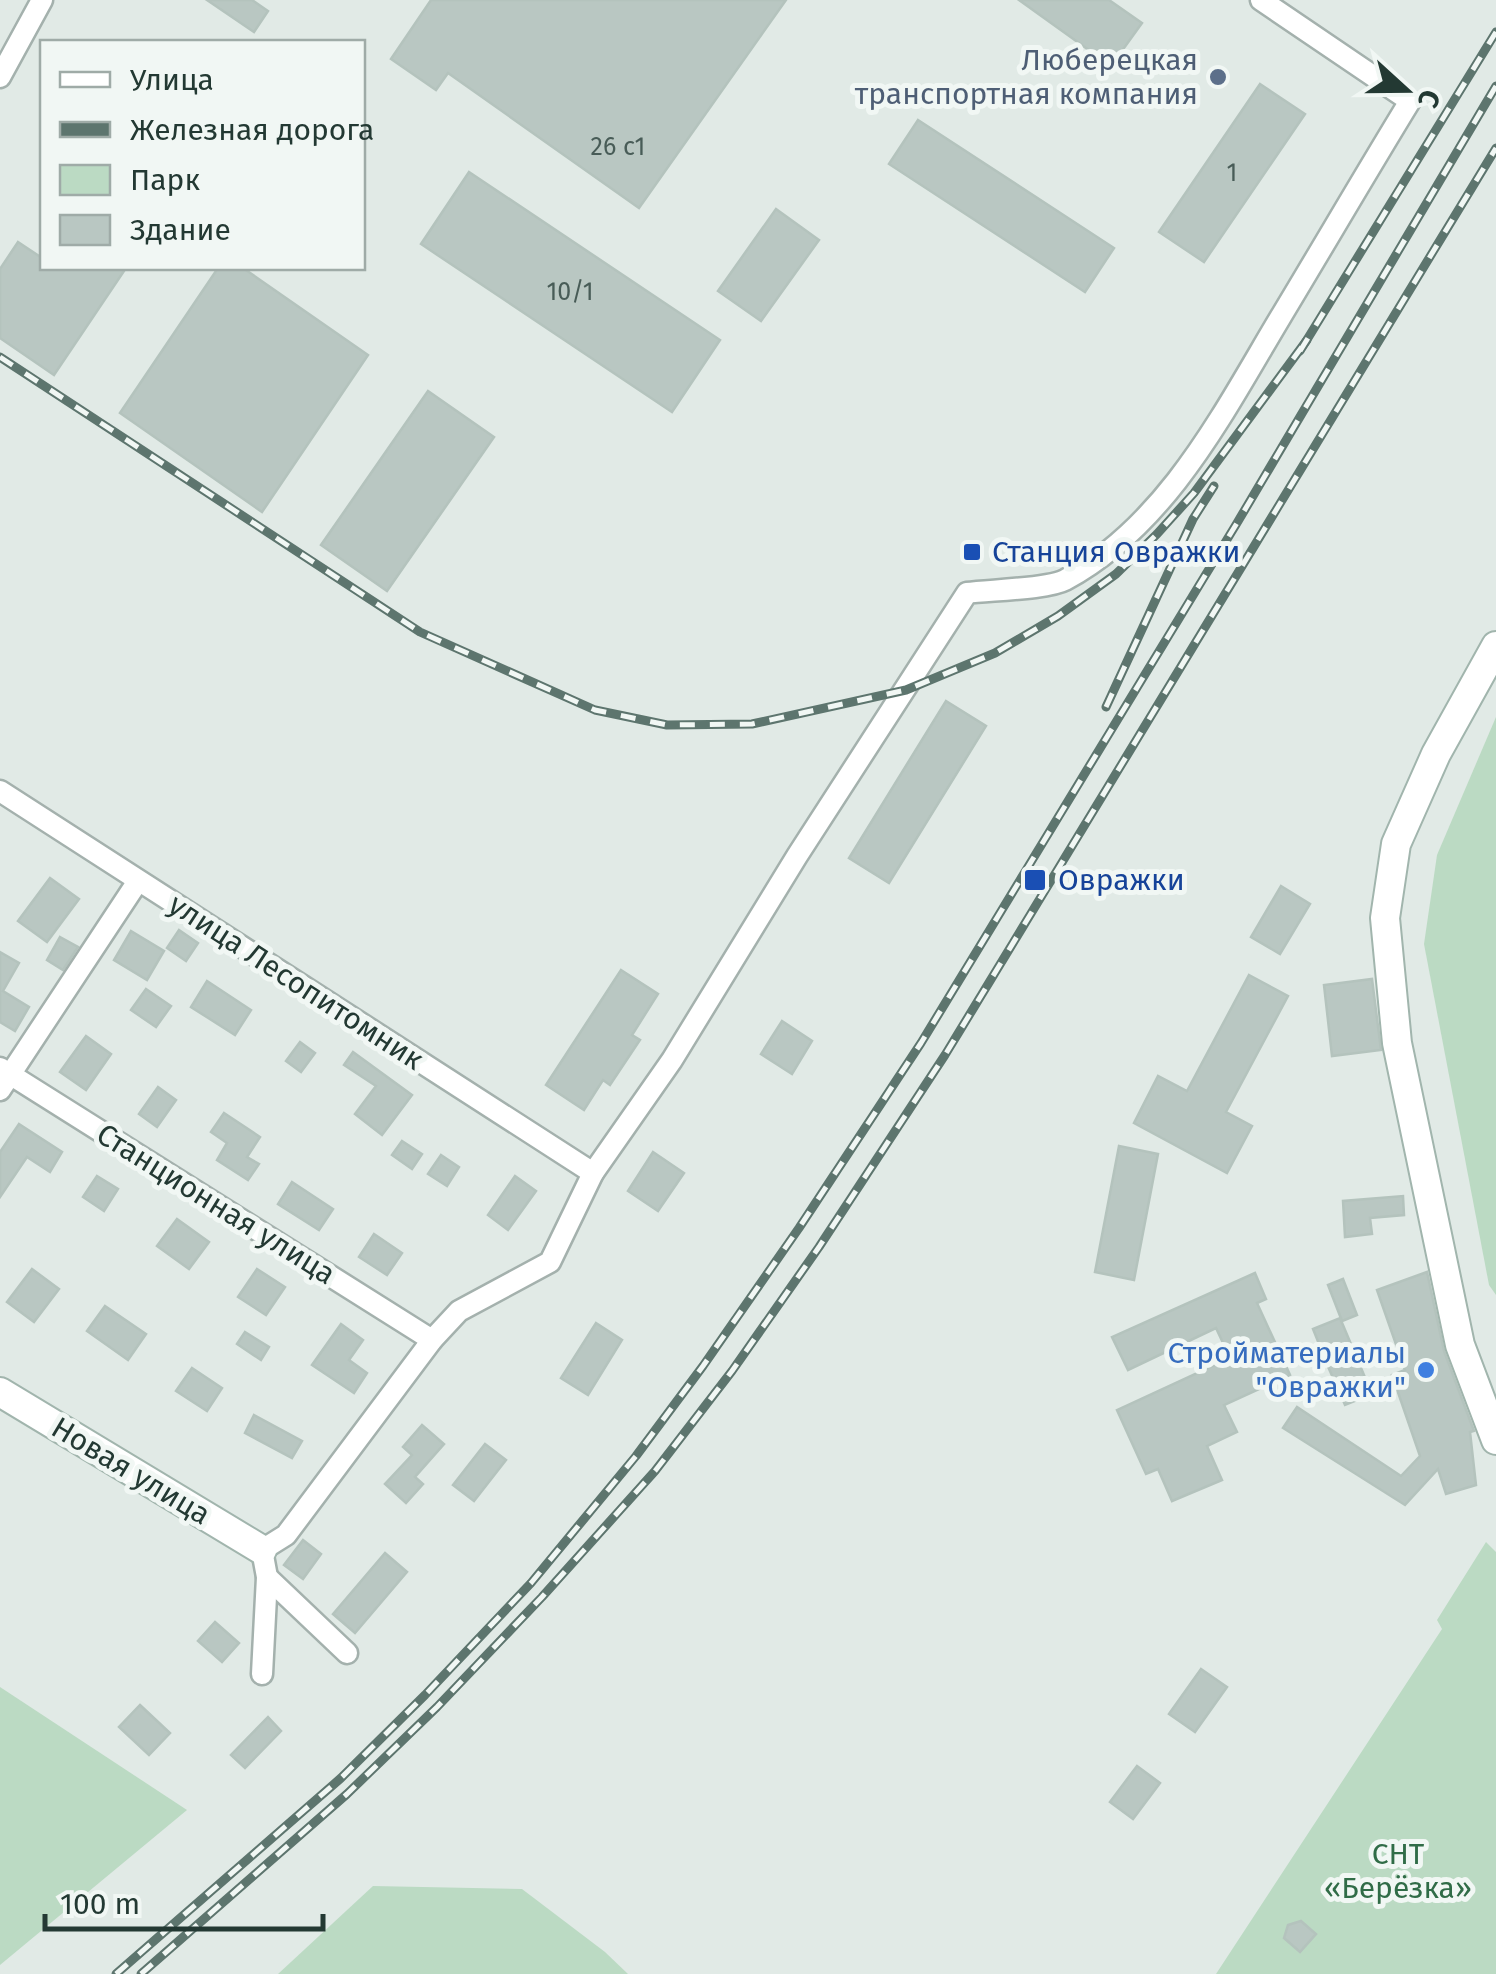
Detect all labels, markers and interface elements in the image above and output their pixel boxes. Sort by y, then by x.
legend [40,40,365,270]
north arrow [1356,40,1456,140]
place label: Люберецкая транспортная компания [855,42,1198,112]
text: Улица [130,62,214,98]
marker: Люберецкая транспортная компания [1207,66,1229,88]
text: С [1411,85,1447,112]
text: Железная дорога [130,112,374,148]
house number: 26 с1 [591,132,645,162]
house number: 1 [1227,158,1237,188]
text: Парк [130,162,200,198]
text: Здание [130,212,231,248]
house number: 10/1 [546,277,594,307]
place label: Станция Овражки [992,534,1240,570]
marker: Станция Овражки [961,541,983,563]
place label: Овражки [1058,862,1185,898]
marker: Овражки [1022,867,1048,893]
street label: улица Лесопитомник [162,886,430,1078]
street label: Станционная улица [90,1116,342,1292]
place label: Стройматериалы "Овражки" [1167,1335,1406,1405]
marker: Стройматериалы "Овражки" [1415,1359,1437,1381]
street label: Новая улица [45,1409,217,1533]
park label: СНТ «Берёзка» [1324,1836,1472,1906]
scale bar [45,1869,322,1931]
text: 100 m [60,1886,140,1922]

